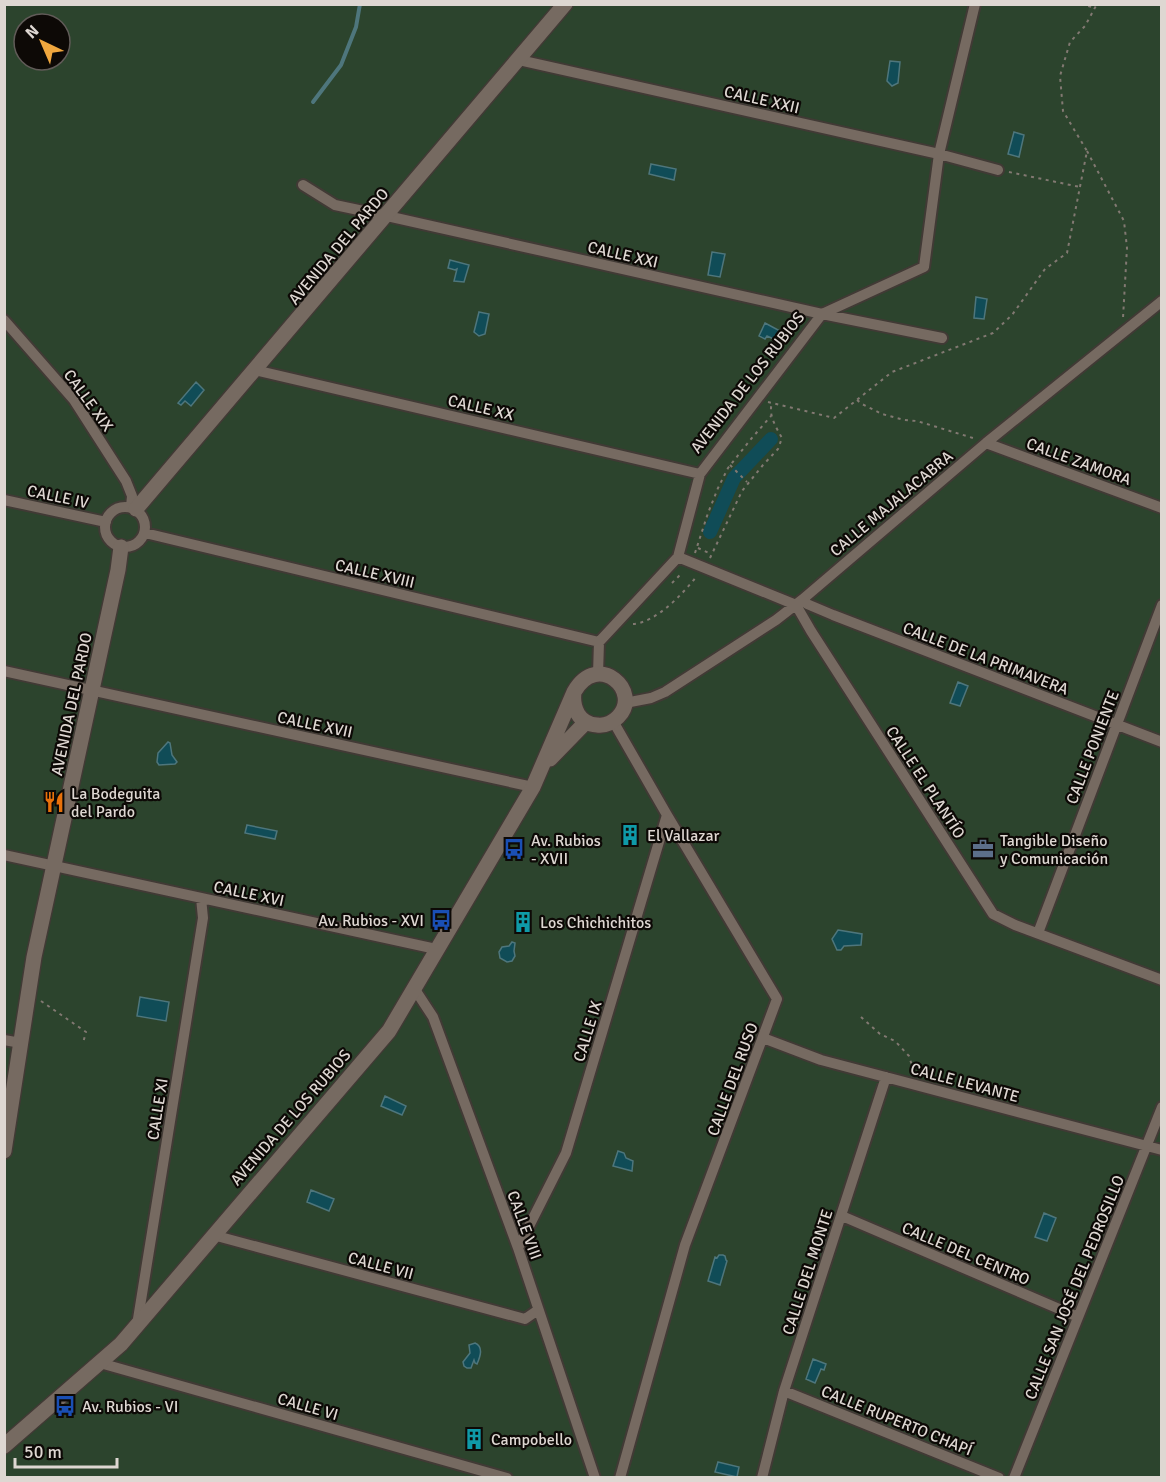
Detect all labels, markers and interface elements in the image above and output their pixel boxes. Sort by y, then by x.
north arrow [12,12,72,72]
text: N [21,21,43,43]
street label: CALLE XXII [722,82,801,118]
street label: AVENIDA DEL PARDO [284,184,393,309]
street label: CALLE XXI [586,237,660,273]
street label: AVENIDA DE LOS RUBIOS [686,308,809,457]
street label: CALLE XIX [59,366,118,436]
street label: CALLE XX [446,391,516,425]
street label: CALLE ZAMORA [1024,434,1134,490]
street label: CALLE MAJALACABRA [826,446,957,561]
street label: CALLE IV [25,481,90,513]
street label: CALLE XVIII [333,555,417,593]
street label: CALLE DE LA PRIMAVERA [900,618,1071,700]
street label: AVENIDA DEL PARDO [47,631,97,778]
street label: CALLE PONIENTE [1062,688,1124,807]
street label: CALLE XVII [275,707,354,743]
street label: CALLE EL PLANTÍO [881,722,969,843]
place label: La Bodeguita del Pardo [71,784,160,822]
restaurant icon: La Bodeguita del Pardo [42,790,66,814]
building icon: El Vallazar [618,823,642,847]
place label: El Vallazar [647,826,720,846]
place label: Av. Rubios - XVII [531,831,601,869]
place label: Tangible Diseño y Comunicación [1000,831,1108,869]
bus stop icon: Av. Rubios - XVII [502,837,526,861]
office icon: Tangible Diseño y Comunicación [971,837,995,861]
street label: CALLE XVI [212,877,286,911]
bus stop icon: Av. Rubios - XVI [429,908,453,932]
building icon: Los Chichichitos [511,910,535,934]
place label: Av. Rubios - XVI [318,911,424,931]
place label: Los Chichichitos [540,913,651,933]
street label: CALLE IX [569,998,607,1064]
street label: CALLE DEL RUSO [703,1020,763,1139]
street label: AVENIDA DE LOS RUBIOS [226,1045,355,1190]
street label: CALLE LEVANTE [908,1059,1021,1107]
street label: CALLE XI [143,1077,173,1142]
street label: CALLE SAN JOSÉ DEL PEDROSILLO [1021,1172,1129,1402]
street label: CALLE VIII [502,1188,546,1262]
street label: CALLE DEL MONTE [778,1207,838,1338]
street label: CALLE DEL CENTRO [899,1218,1033,1290]
street label: CALLE VII [346,1248,416,1284]
street label: CALLE RUPERTO CHAPÍ [818,1381,976,1461]
street label: CALLE VI [275,1389,340,1425]
bus stop icon: Av. Rubios - VI [53,1394,77,1418]
place label: Av. Rubios - VI [82,1397,178,1417]
building icon: Campobello [462,1427,486,1451]
place label: Campobello [491,1430,572,1450]
scale bar [15,1431,117,1469]
text: 50 m [24,1441,62,1463]

